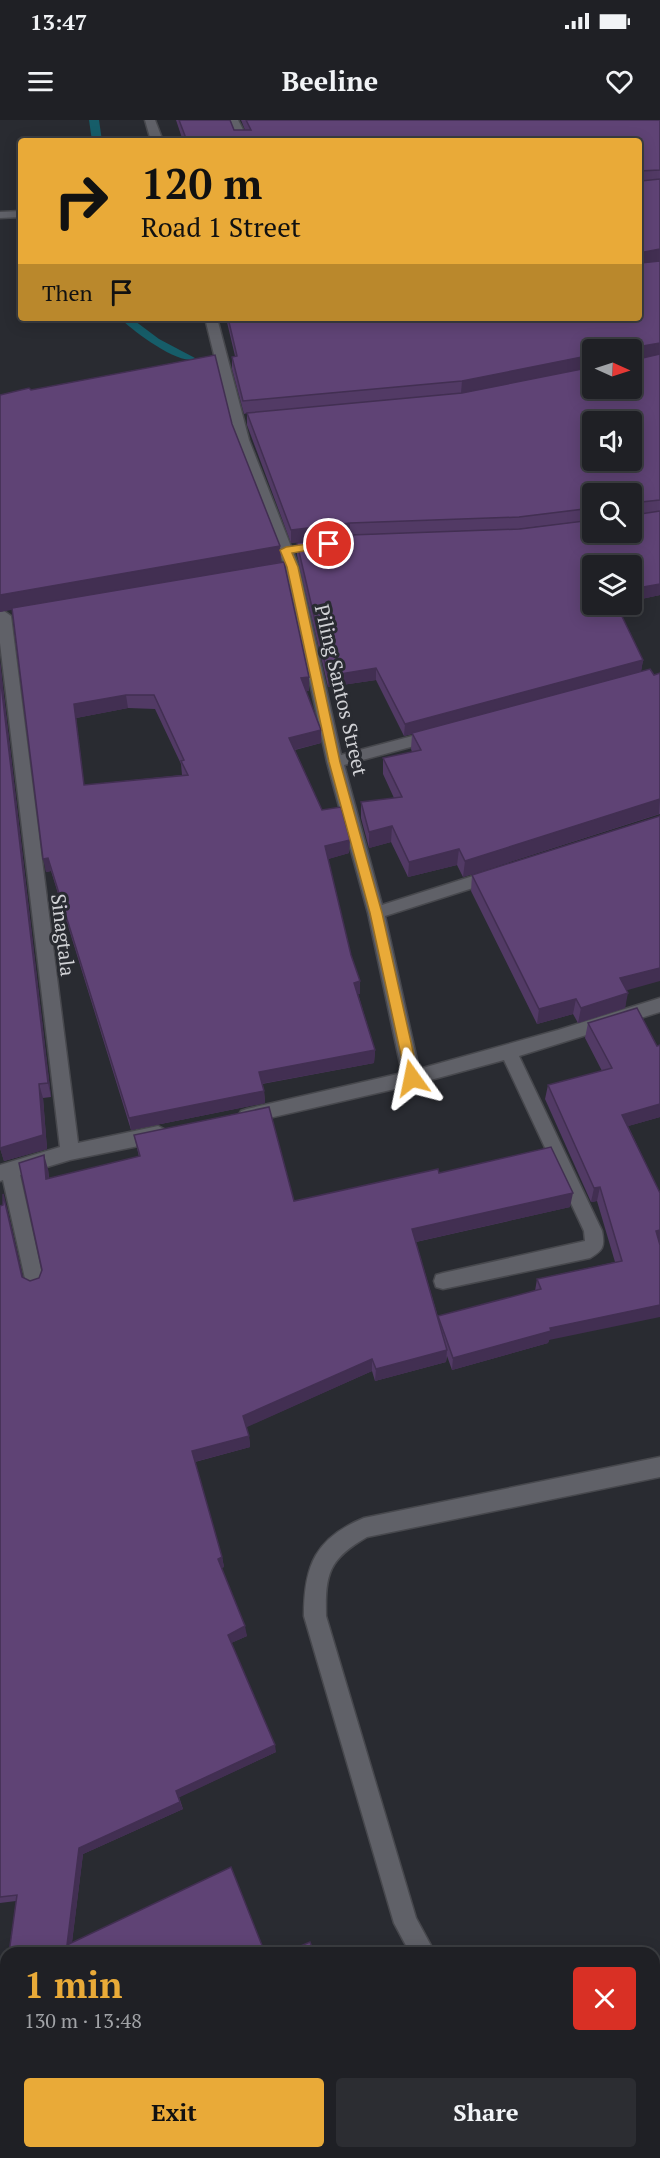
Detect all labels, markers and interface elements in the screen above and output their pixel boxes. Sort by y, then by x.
text: 13:47 [30,7,87,36]
text: Beeline [282,63,378,99]
icon: menu [24,65,57,98]
icon: heart [603,65,636,98]
text: 120 m [141,155,262,211]
icon: right [42,162,120,240]
text: Road 1 Street [141,209,301,245]
icon: arrive [105,276,138,309]
text: Then [42,278,93,307]
north arrow [582,339,642,399]
map controls [582,339,642,615]
button: sound [582,411,642,471]
button: search [582,483,642,543]
pin [303,518,354,569]
icon: arrive [312,527,345,560]
button: layers [582,555,642,615]
street label: Piling Santos Street [309,601,374,779]
street label: Sinagtala [45,892,82,978]
position arrow [380,1046,444,1110]
text: 1 min [24,1961,122,2008]
button: close [573,1967,636,2030]
text: 130 m · 13:48 [24,2007,142,2034]
button: Exit [24,2078,324,2147]
button: Share [336,2078,636,2147]

